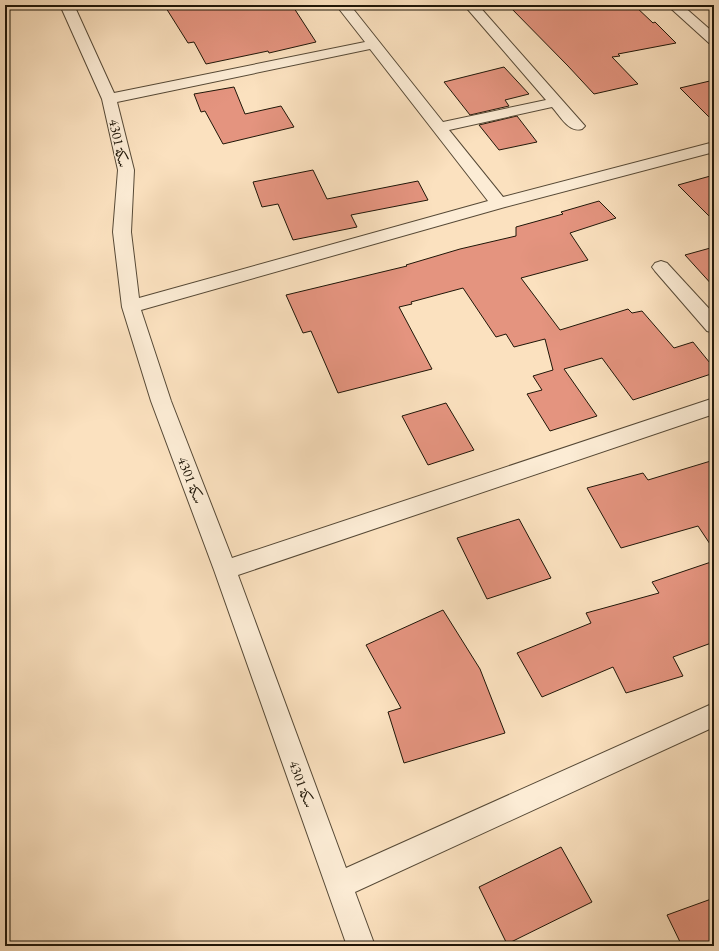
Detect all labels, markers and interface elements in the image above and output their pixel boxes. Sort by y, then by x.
street label: سكة 4301 [105,117,133,169]
street label: سكة 4301 [174,454,208,506]
street label: سكة 4301 [285,758,319,810]

